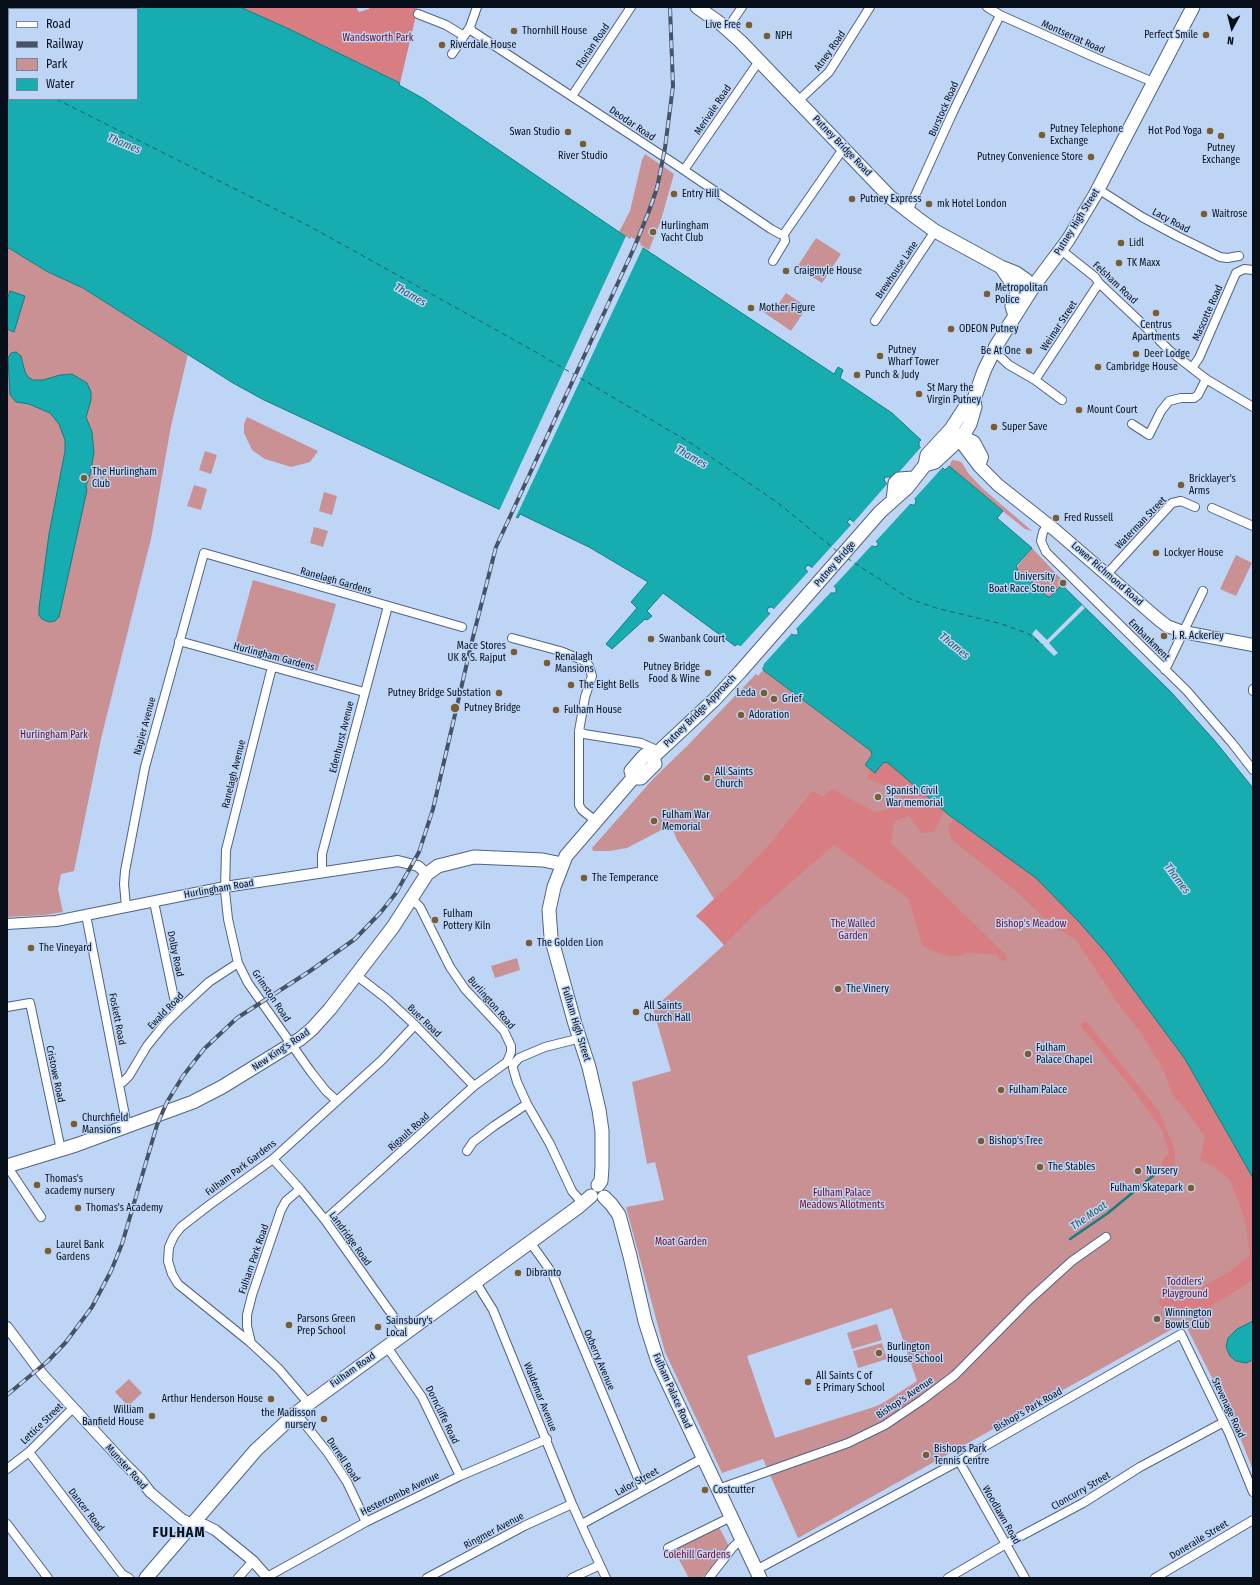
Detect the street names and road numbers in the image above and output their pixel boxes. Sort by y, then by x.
street label: Montserrat Road [1039,18,1107,56]
street label: Florian Road [574,21,612,71]
street label: Atney Road [812,29,848,73]
street label: Burstock Road [927,80,961,138]
street label: Merivale Road [692,83,734,137]
street label: Deodar Road [607,104,657,144]
street label: Putney Bridge Road [810,113,874,179]
street label: Putney High Street [1052,187,1102,257]
street label: Lacy Road [1150,206,1192,236]
street label: Brewhouse Lane [873,239,921,301]
street label: Felsham Road [1090,259,1140,307]
street label: Mascotte Road [1190,283,1226,343]
street label: Weimar Street [1038,298,1080,354]
street label: Waterman Street [1113,494,1169,552]
street label: Putney Bridge [812,539,858,589]
street label: Lower Richmond Road [1069,540,1145,608]
street label: Ranelagh Gardens [299,565,373,597]
street label: Embankment [1126,617,1172,663]
street label: Hurlingham Gardens [232,640,316,674]
street label: Putney Bridge Approach [661,672,739,750]
street label: Napier Avenue [131,696,159,756]
street label: Edenhurst Avenue [327,700,357,774]
street label: Ranelagh Avenue [220,738,248,810]
street label: Hurlingham Road [183,877,255,901]
street label: Dolby Road [164,930,186,978]
street label: Grimston Road [249,968,293,1024]
street label: Burlington Road [465,974,517,1032]
street label: Fulham High Street [559,985,593,1063]
street label: Ewald Road [145,990,187,1032]
street label: Foskett Road [106,992,128,1046]
street label: Buer Road [405,1002,443,1040]
street label: New King's Road [250,1026,312,1074]
street label: Cristowe Road [43,1044,67,1104]
street label: Rigault Road [386,1110,432,1154]
street label: Fulham Park Gardens [203,1137,279,1199]
street label: Landridge Road [326,1210,374,1268]
street label: Fulham Park Road [236,1223,272,1295]
street label: Oxberry Avenue [581,1328,617,1392]
street label: Fulham Road [328,1350,378,1390]
street label: Fulham Palace Road [650,1351,694,1431]
street label: Waldemar Avenue [521,1361,559,1433]
street label: Bishop's Avenue [874,1374,936,1422]
street label: Stevenage Road [1209,1376,1247,1440]
street label: Dorncliffe Road [423,1384,461,1446]
street label: Bishop's Park Road [991,1385,1065,1435]
street label: Lettice Street [18,1401,66,1447]
street label: Durrell Road [324,1435,362,1485]
street label: Munster Road [103,1442,149,1492]
street label: Lalor Street [613,1465,661,1499]
street label: Cloncurry Street [1049,1469,1113,1513]
street label: Hestercombe Avenue [359,1470,441,1518]
street label: Woodlawn Road [979,1484,1023,1546]
street label: Dancer Road [65,1486,107,1534]
street label: Ringmer Avenue [462,1510,526,1552]
street label: Doneraile Street [1167,1518,1231,1562]

